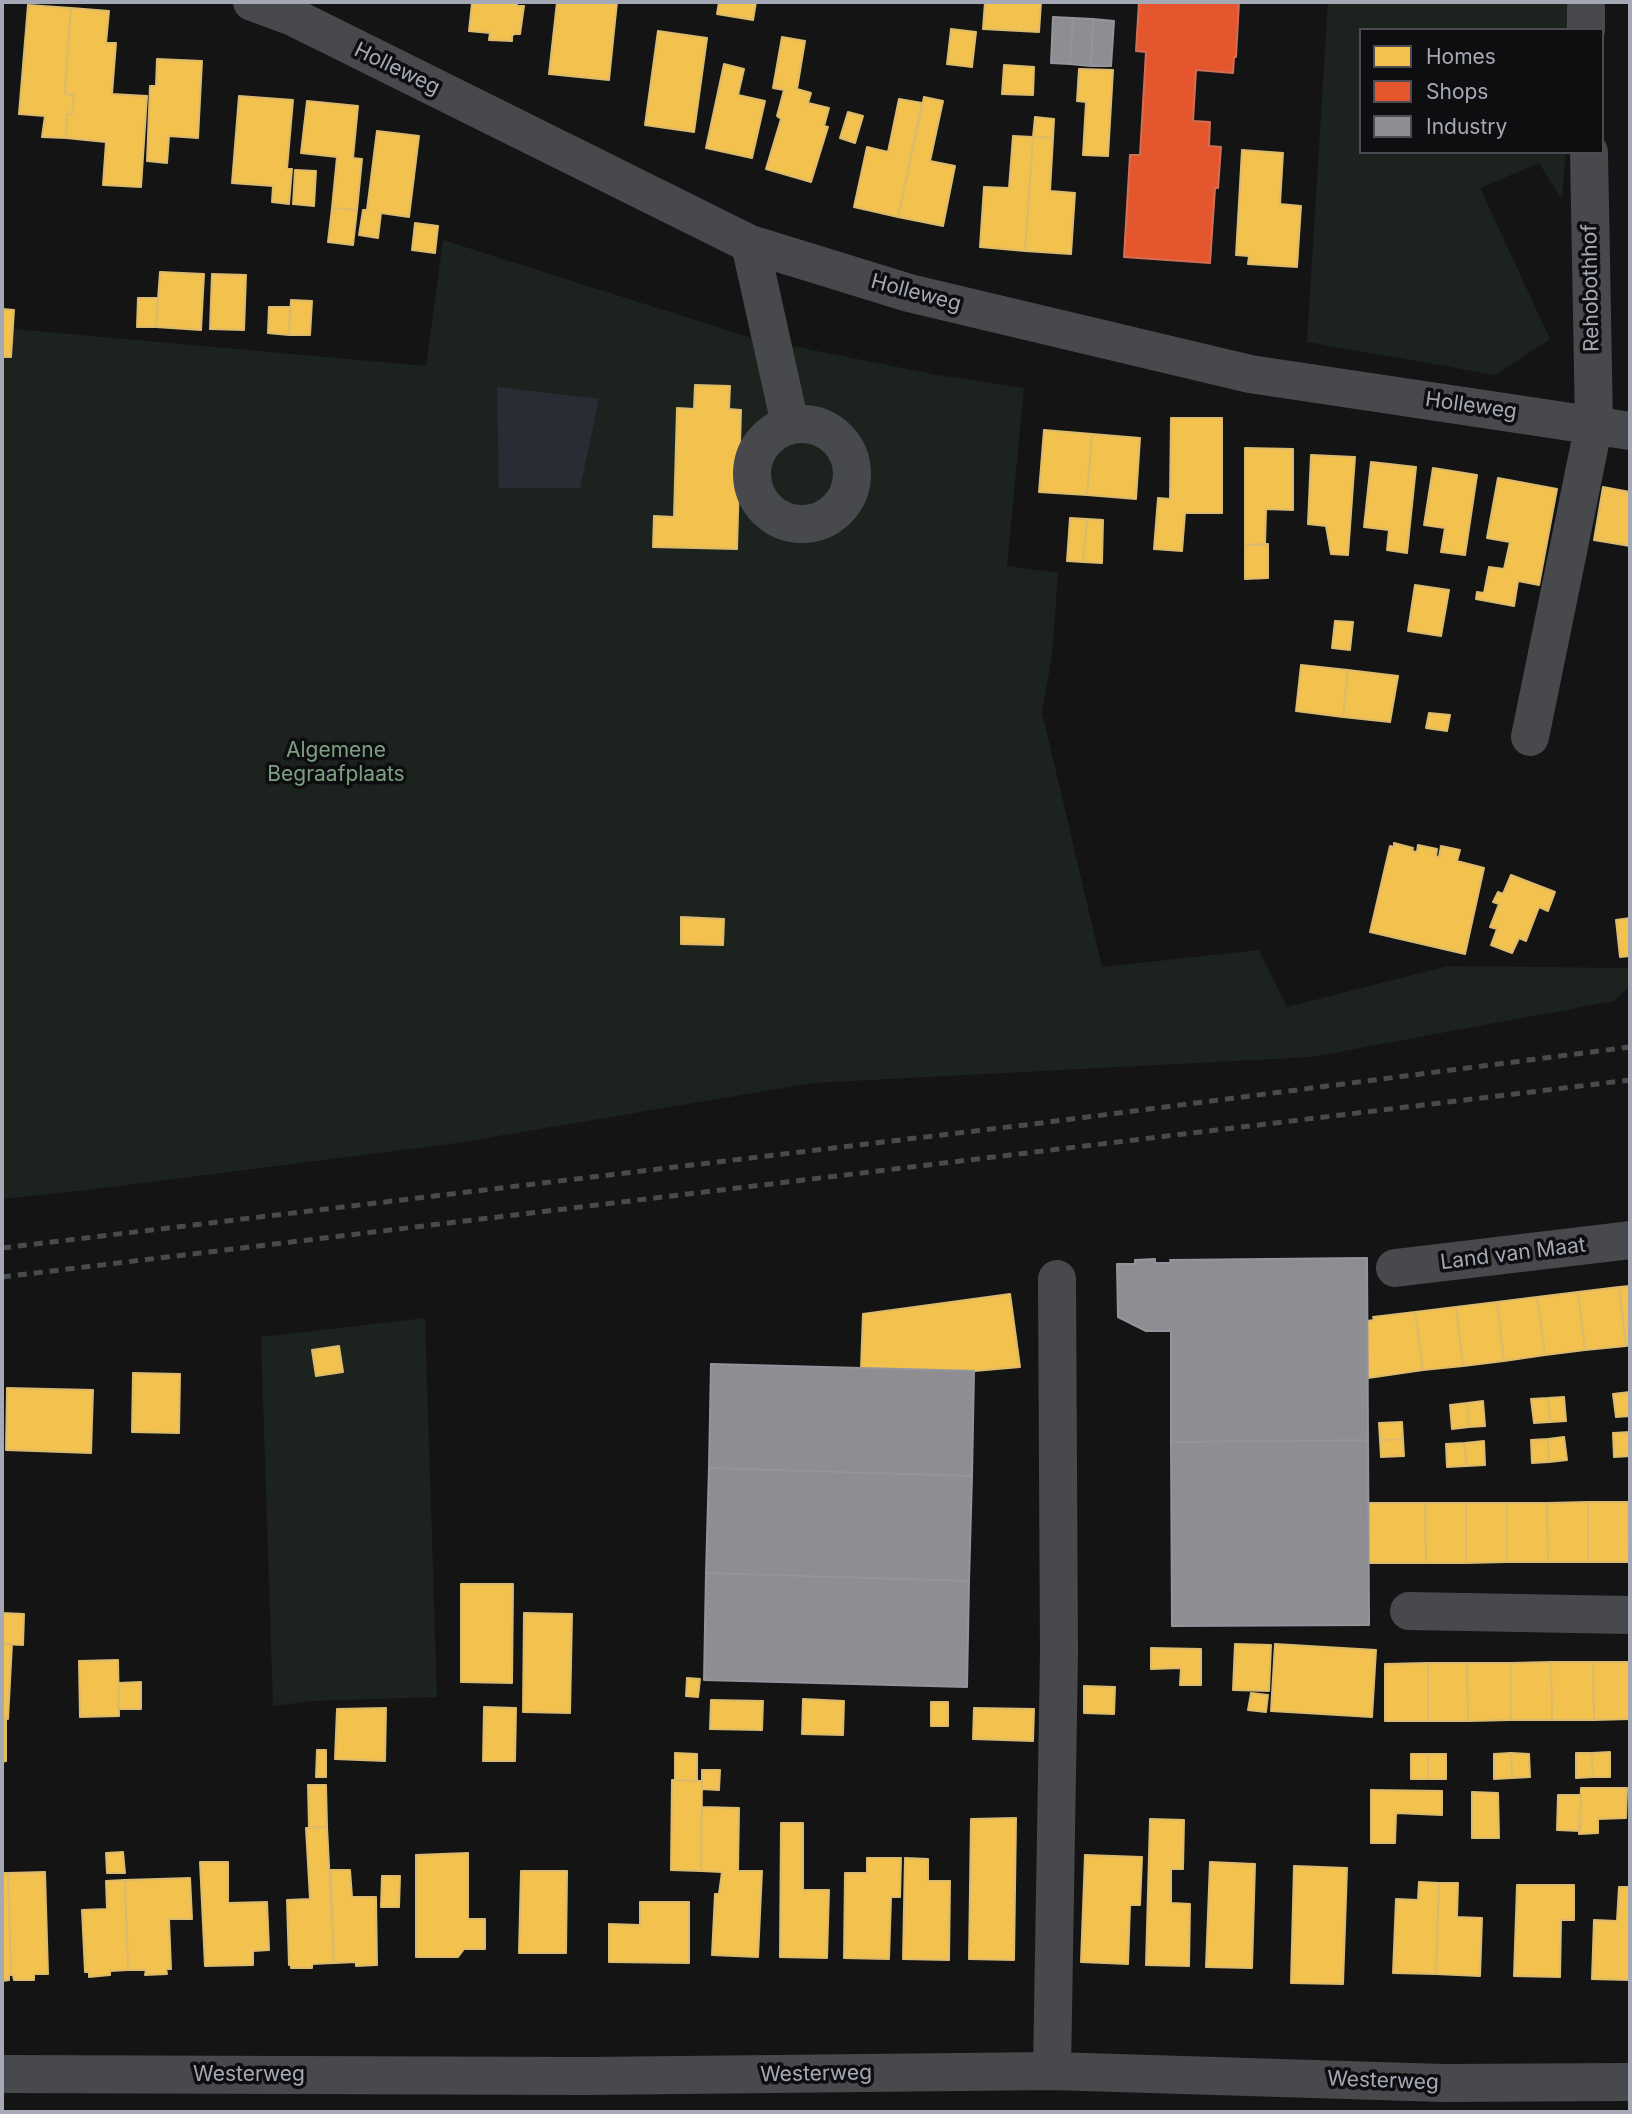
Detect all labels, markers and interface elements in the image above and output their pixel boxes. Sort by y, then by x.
legend [1359,28,1604,154]
street label: Holleweg [350,37,444,101]
text: Homes [1426,44,1496,69]
text: Shops [1426,79,1488,104]
text: Industry [1426,114,1507,139]
street label: Rehobothhof [1577,224,1605,352]
street label: Holleweg [868,269,964,317]
street label: Holleweg [1424,387,1518,425]
park label: Algemene Begraafplaats [267,738,405,788]
street label: Land van Maat [1439,1233,1587,1275]
street label: Westerweg [760,2060,872,2088]
street label: Westerweg [193,2062,305,2088]
street label: Westerweg [1327,2066,1439,2096]

